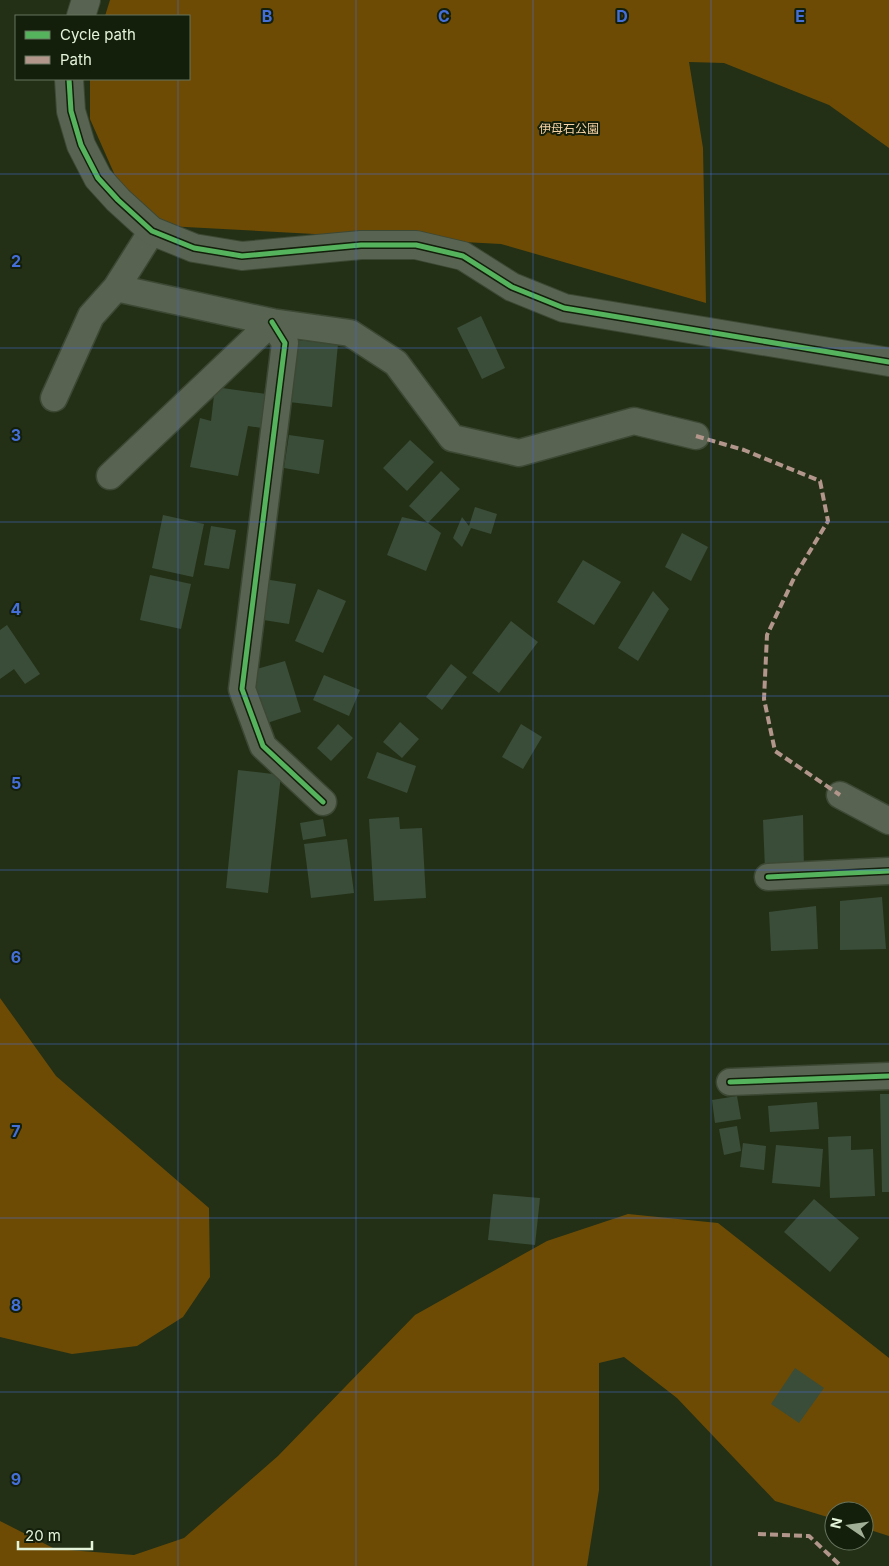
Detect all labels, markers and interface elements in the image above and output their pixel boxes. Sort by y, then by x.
text: B [262,6,272,26]
text: C [438,6,450,26]
text: D [616,6,628,26]
text: E [795,6,805,26]
legend [15,15,190,80]
text: Cycle path [60,25,136,44]
text: Path [60,50,92,69]
park label: 伊母石公園 [539,121,599,136]
text: 2 [11,251,21,271]
text: 3 [11,425,21,445]
text: 4 [11,599,22,619]
text: 5 [11,773,21,793]
text: 6 [11,947,21,967]
text: 7 [11,1121,21,1141]
text: 8 [11,1295,21,1315]
text: 9 [11,1469,21,1489]
north arrow [824,1501,874,1551]
text: N [826,1516,845,1530]
scale bar [18,1518,91,1550]
text: 20 m [25,1526,61,1545]

